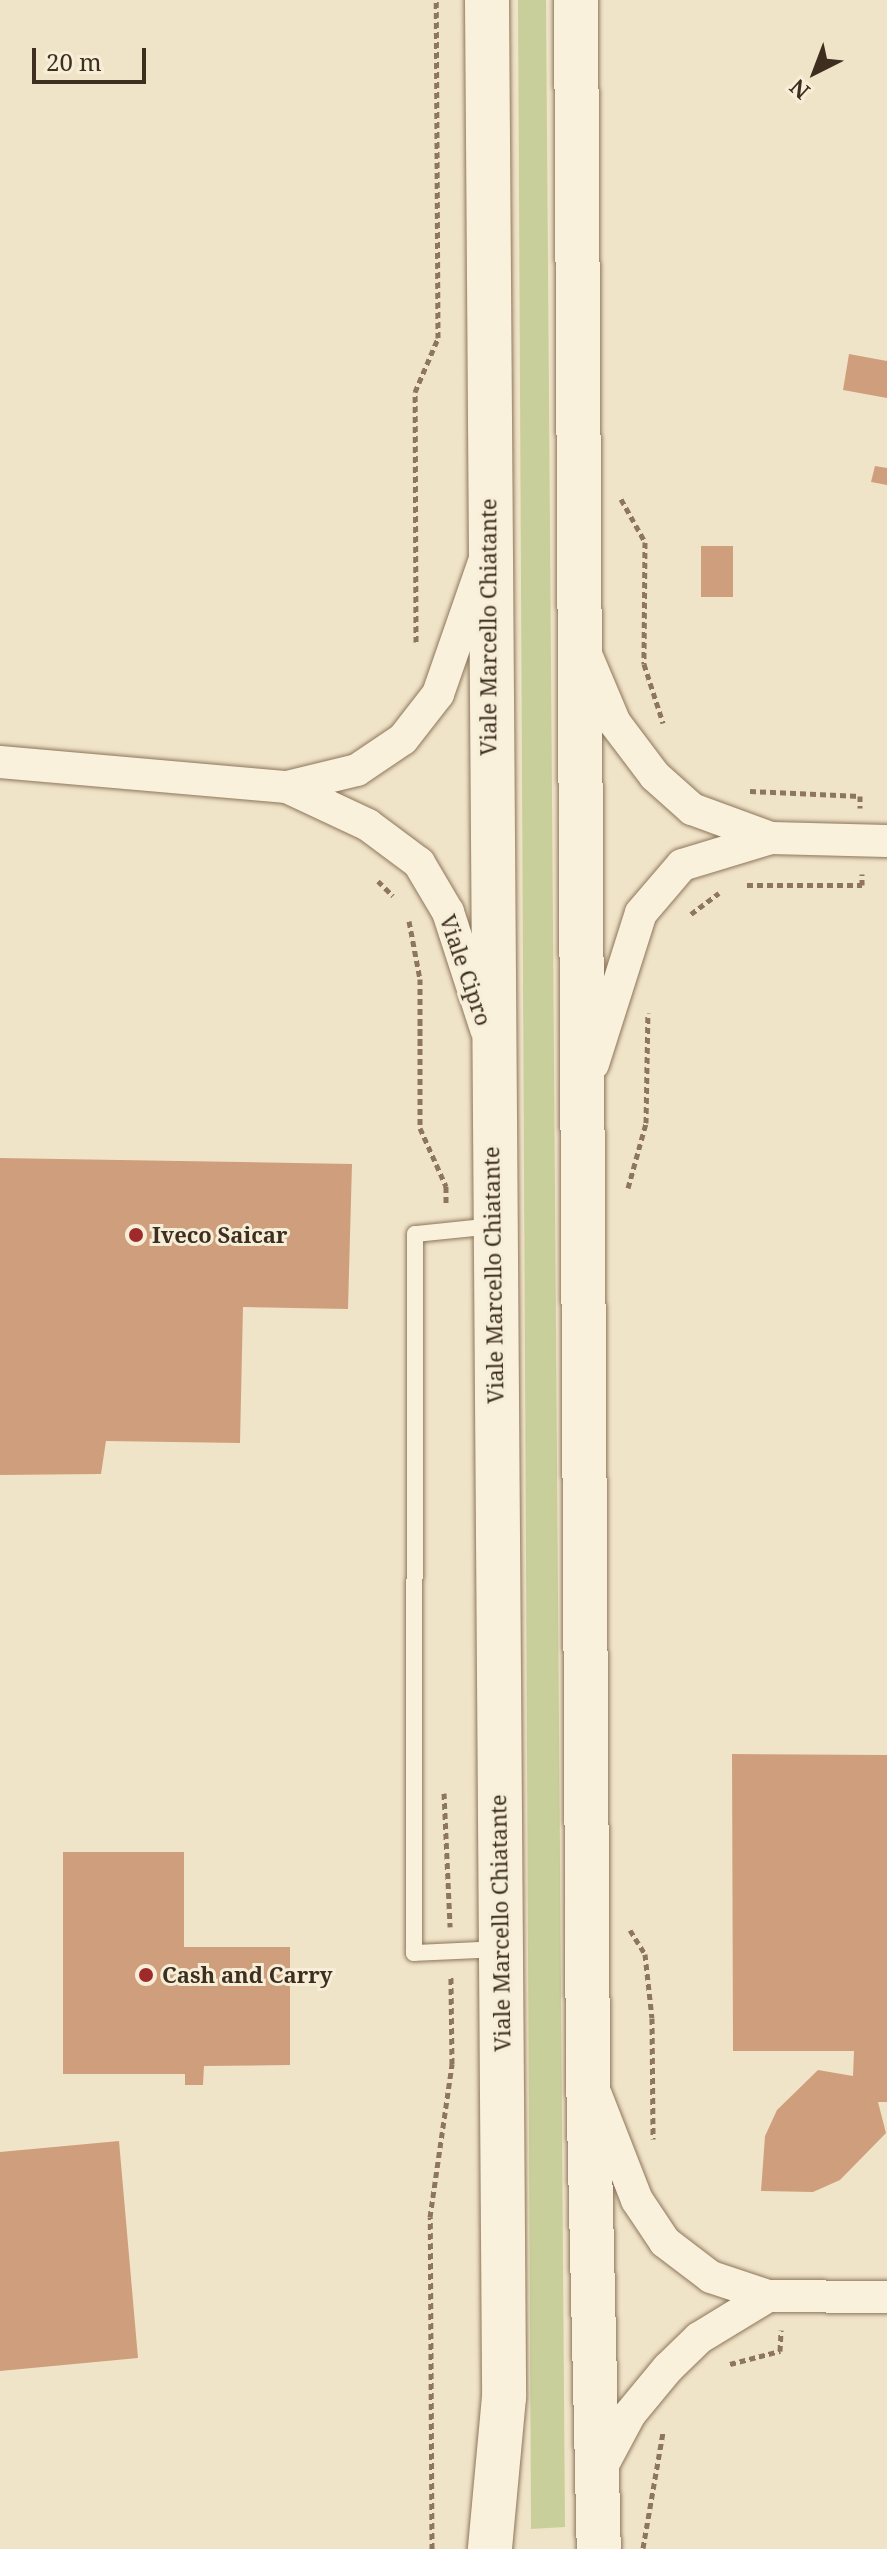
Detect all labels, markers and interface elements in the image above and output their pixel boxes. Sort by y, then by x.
scale bar [36,32,150,82]
north arrow [775,32,855,112]
text: 20 m [46,45,102,78]
text: N [782,73,815,107]
street label: Viale Marcello Chiatante [475,498,501,756]
street label: Viale Cipro [435,911,497,1029]
street label: Viale Marcello Chiatante [478,1146,508,1404]
place label: Iveco Saicar [152,1222,288,1248]
marker: Iveco Saicar [127,1226,145,1244]
street label: Viale Marcello Chiatante [485,1794,515,2052]
place label: Cash and Carry [162,1962,332,1988]
marker: Cash and Carry [137,1966,155,1984]

